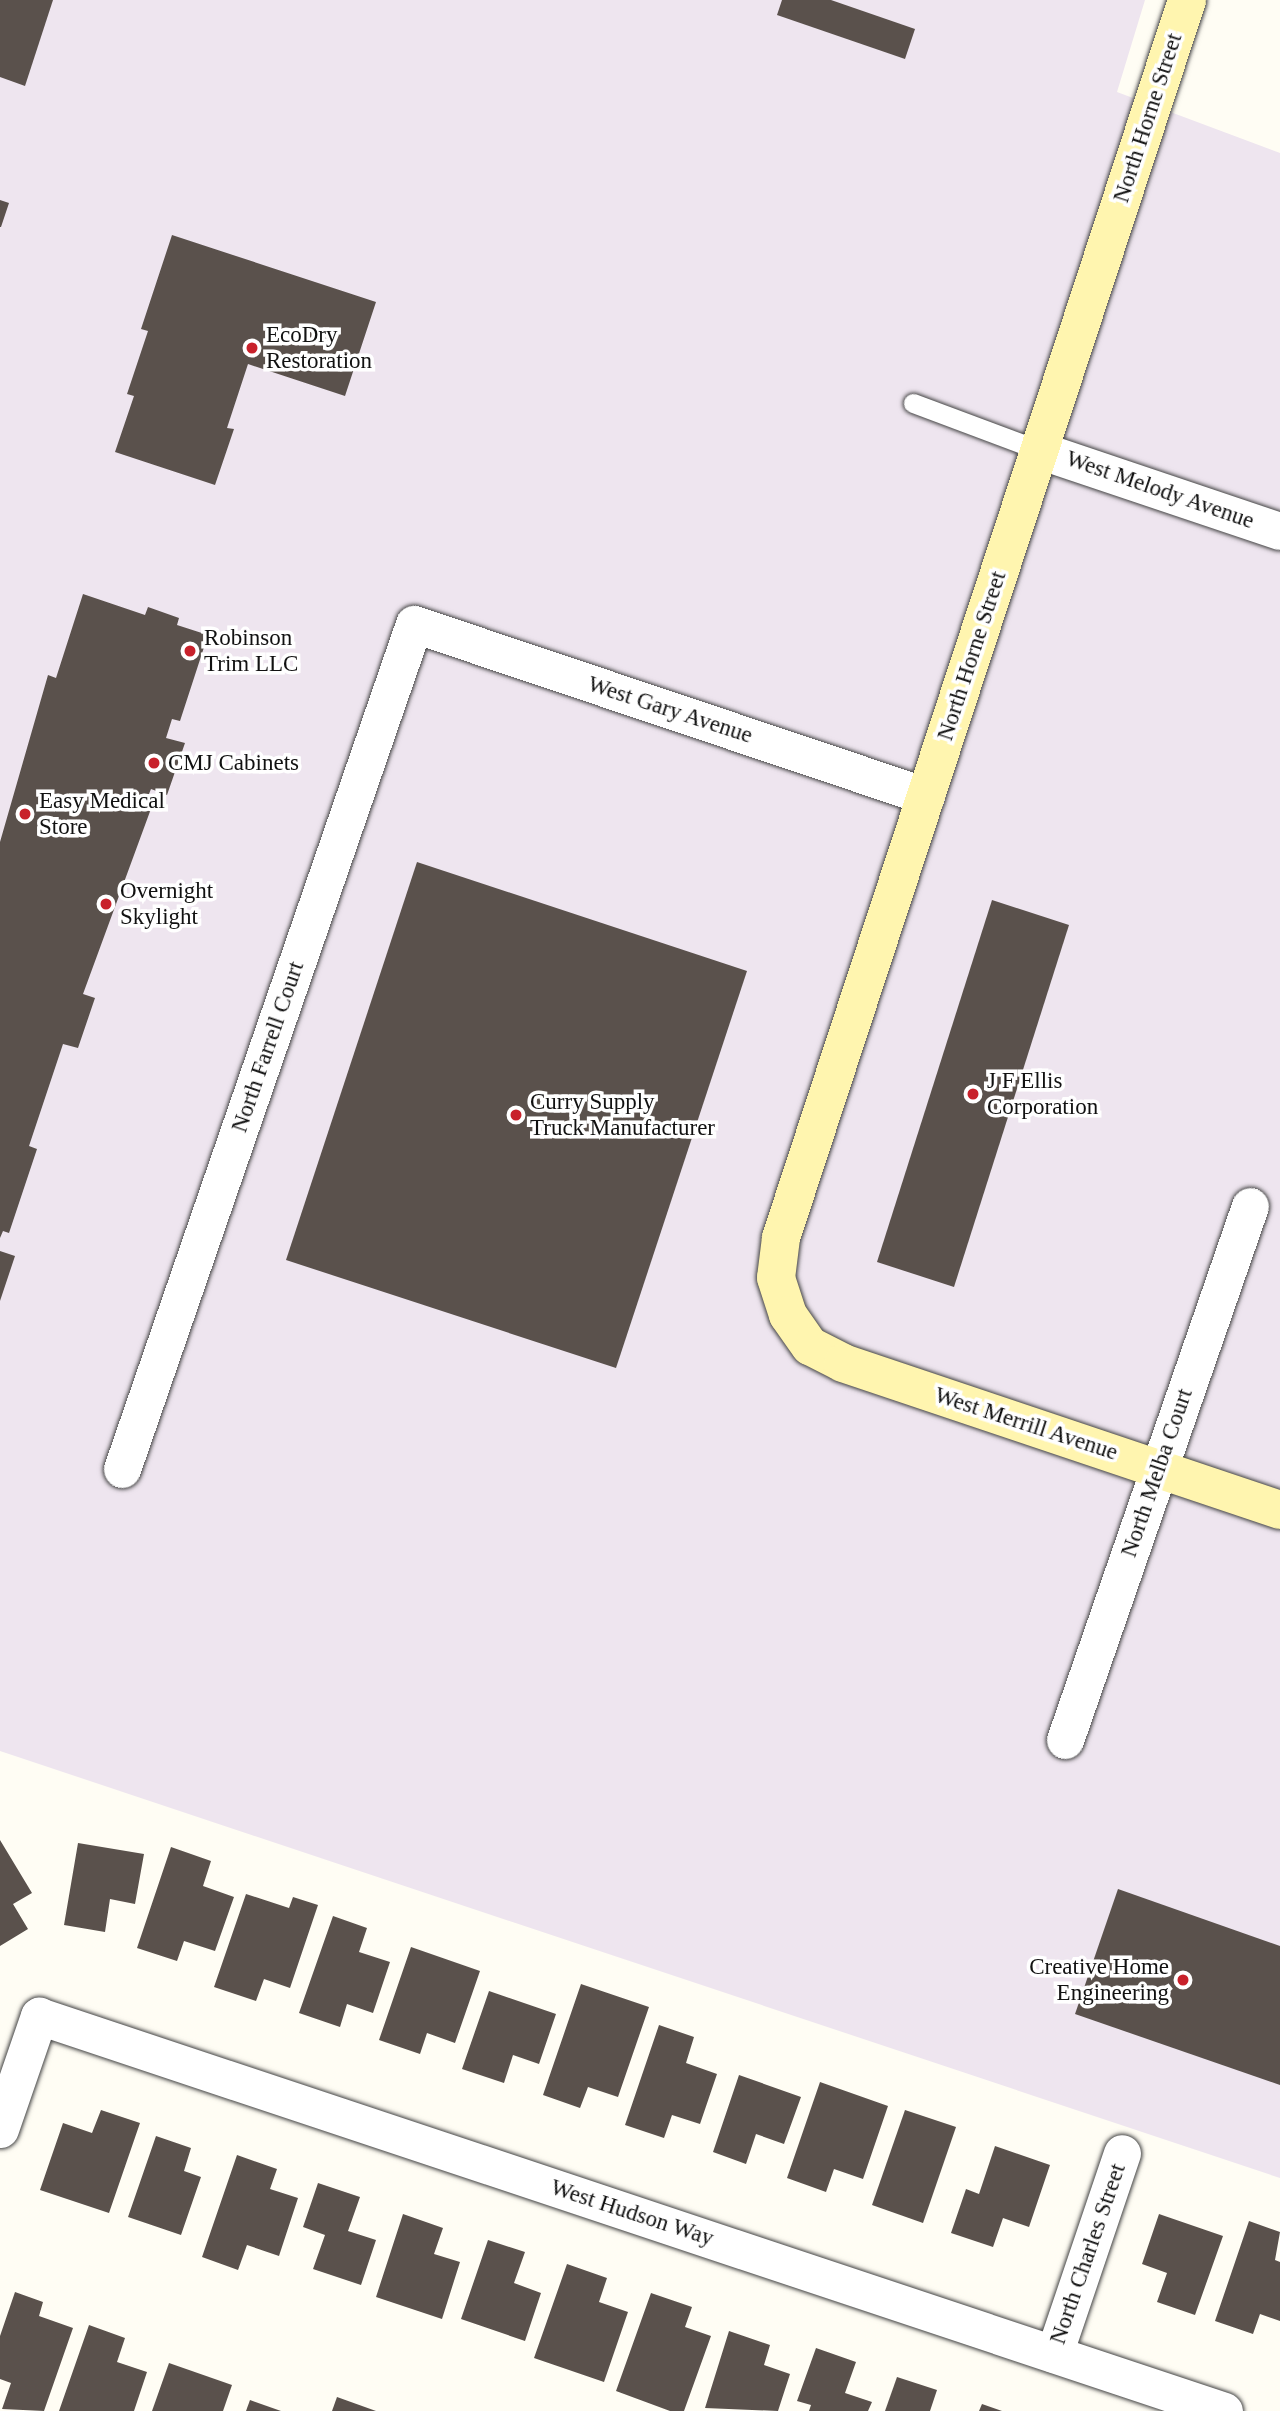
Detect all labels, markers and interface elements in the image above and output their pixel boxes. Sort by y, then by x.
street label: North Horne Street [1108,30,1188,206]
place label: EcoDry Restoration [266,321,372,375]
marker: EcoDry Restoration [244,340,260,356]
street label: West Melody Avenue [1062,445,1258,535]
street label: North Horne Street [932,568,1012,744]
place label: Robinson Trim LLC [204,624,298,678]
marker: Robinson Trim LLC [182,643,198,659]
street label: West Gary Avenue [584,670,756,750]
place label: CMJ Cabinets [168,749,299,777]
marker: CMJ Cabinets [146,755,162,771]
place label: Easy Medical Store [39,787,165,841]
marker: Easy Medical Store [17,806,33,822]
place label: Overnight Skylight [120,877,213,931]
marker: Overnight Skylight [98,896,114,912]
street label: North Farrell Court [226,958,310,1136]
place label: J F Ellis Corporation [987,1067,1098,1121]
marker: J F Ellis Corporation [965,1086,981,1102]
place label: Curry Supply Truck Manufacturer [530,1088,715,1142]
marker: Curry Supply Truck Manufacturer [508,1107,524,1123]
street label: West Merrill Avenue [930,1381,1122,1467]
street label: North Melba Court [1115,1385,1199,1561]
place label: Creative Home Engineering [1029,1953,1169,2007]
marker: Creative Home Engineering [1175,1972,1191,1988]
street label: North Charles Street [1044,2160,1132,2348]
street label: West Hudson Way [547,2174,717,2252]

